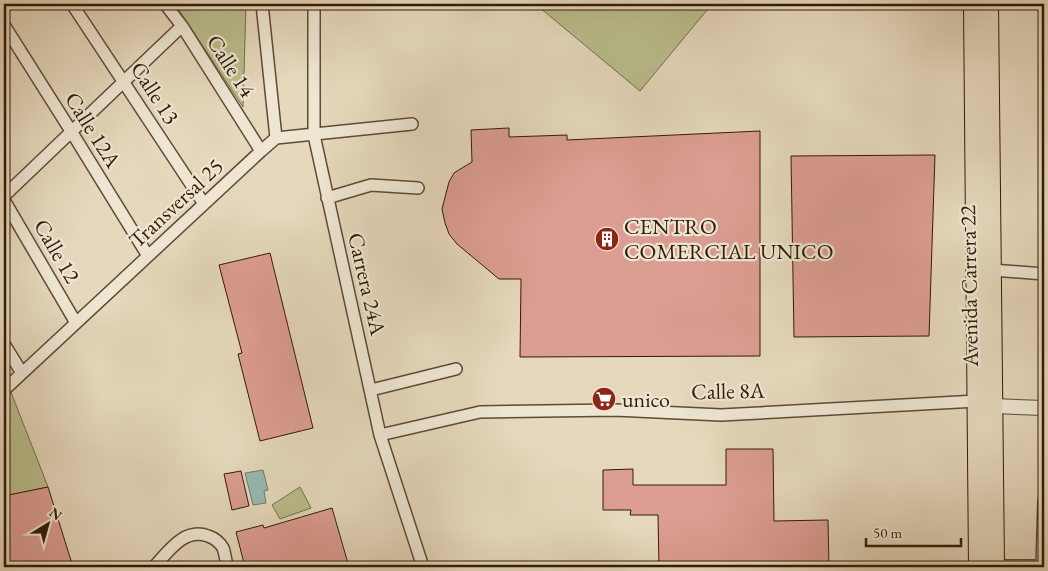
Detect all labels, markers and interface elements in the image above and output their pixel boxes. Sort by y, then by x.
street label: Calle 14 [200,29,262,103]
street label: Calle 13 [124,56,186,130]
street label: Calle 12A [58,87,128,174]
street label: Transversal 25 [123,152,229,254]
street label: Avenida Carrera 22 [953,204,985,368]
place label: CENTRO COMERCIAL UNICO [624,212,833,266]
street label: Calle 12 [27,214,87,289]
building icon: CENTRO COMERCIAL UNICO [594,226,620,252]
street label: Carrera 24A [341,230,393,339]
street label: Calle 8A [691,376,766,406]
place label: unico [622,385,670,414]
supermarket icon: unico [591,386,617,412]
north arrow [22,498,72,548]
text: N [46,503,66,525]
scale bar [866,516,960,548]
text: 50 m [873,523,902,542]

